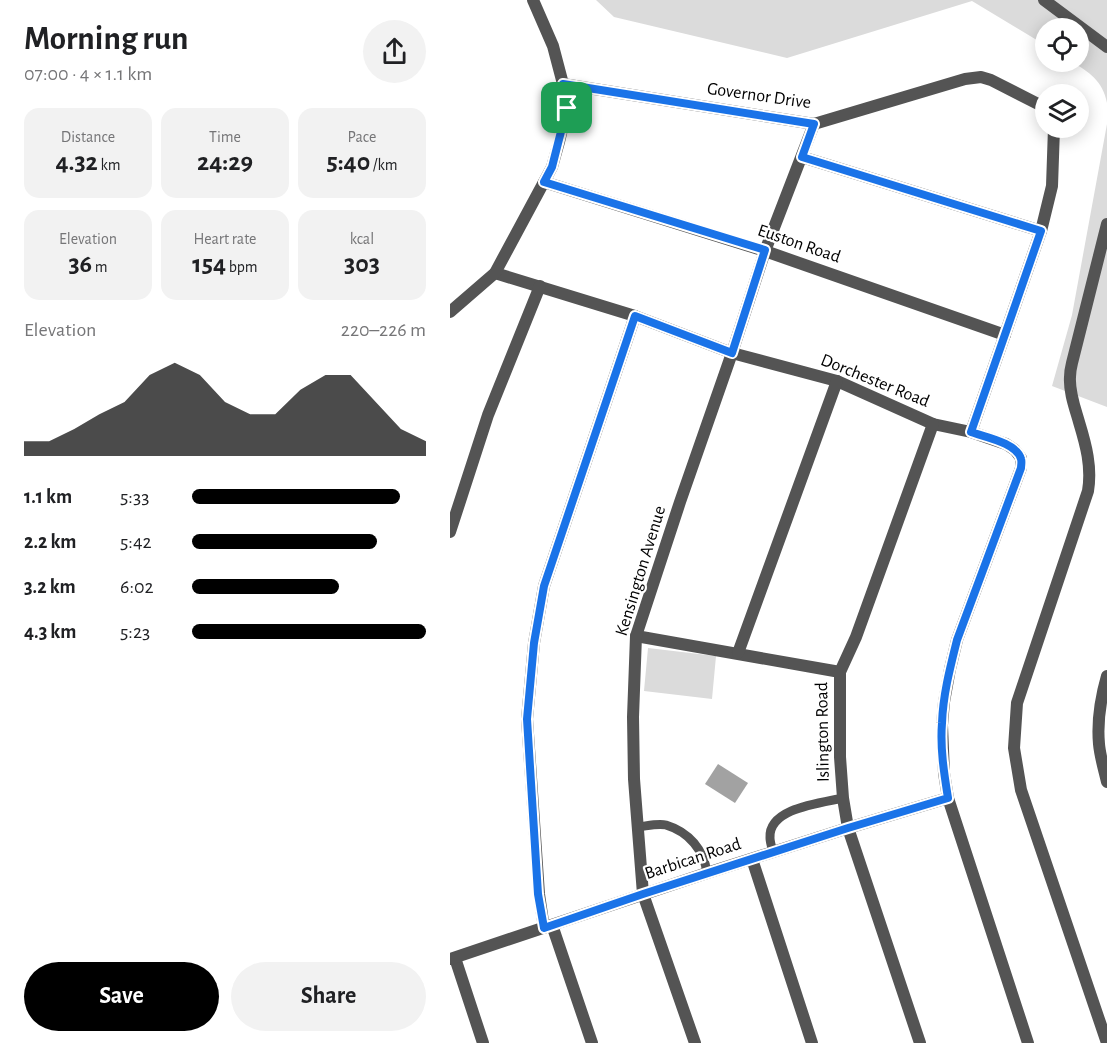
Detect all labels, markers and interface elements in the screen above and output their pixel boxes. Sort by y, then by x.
map controls [1035,18,1089,138]
button: locate [1035,18,1089,72]
button: share [363,20,426,83]
text: Morning run [24,23,188,56]
text: 07:00 · 4 × 1.1 km [24,64,152,84]
street label: Governor Drive [706,80,812,112]
pin [541,82,592,133]
button: layers [1035,84,1089,138]
icon: arrive [550,91,583,124]
text: Distance [61,129,115,145]
text: Time [209,129,241,145]
text: Pace [348,129,376,145]
text: 4.32 [55,149,98,175]
text: 24:29 [197,149,253,175]
text: 5:40 [326,149,370,175]
text: km [98,157,121,173]
text: /km [370,157,398,173]
street label: Euston Road [755,221,843,267]
text: Elevation [59,231,117,247]
text: Heart rate [194,231,256,247]
text: kcal [350,231,374,247]
text: 36 [68,251,92,277]
text: 154 [192,251,226,277]
text: 303 [344,251,380,277]
text: m [92,259,108,275]
text: bpm [226,259,258,275]
text: Elevation [24,320,96,340]
text: 220–226 m [341,320,426,340]
street label: Dorchester Road [818,351,932,411]
text: 1.1 km [24,487,72,507]
text: 5:33 [120,487,149,507]
street label: Kensington Avenue [613,504,669,638]
text: 2.2 km [24,532,76,552]
text: 5:42 [120,532,152,552]
text: 3.2 km [24,577,76,597]
text: 6:02 [120,577,154,597]
text: 4.3 km [24,622,76,642]
text: 5:23 [120,622,150,642]
street label: Islington Road [813,682,833,782]
street label: Barbican Road [643,835,743,883]
button: Save [24,962,219,1031]
button: Share [231,962,426,1031]

